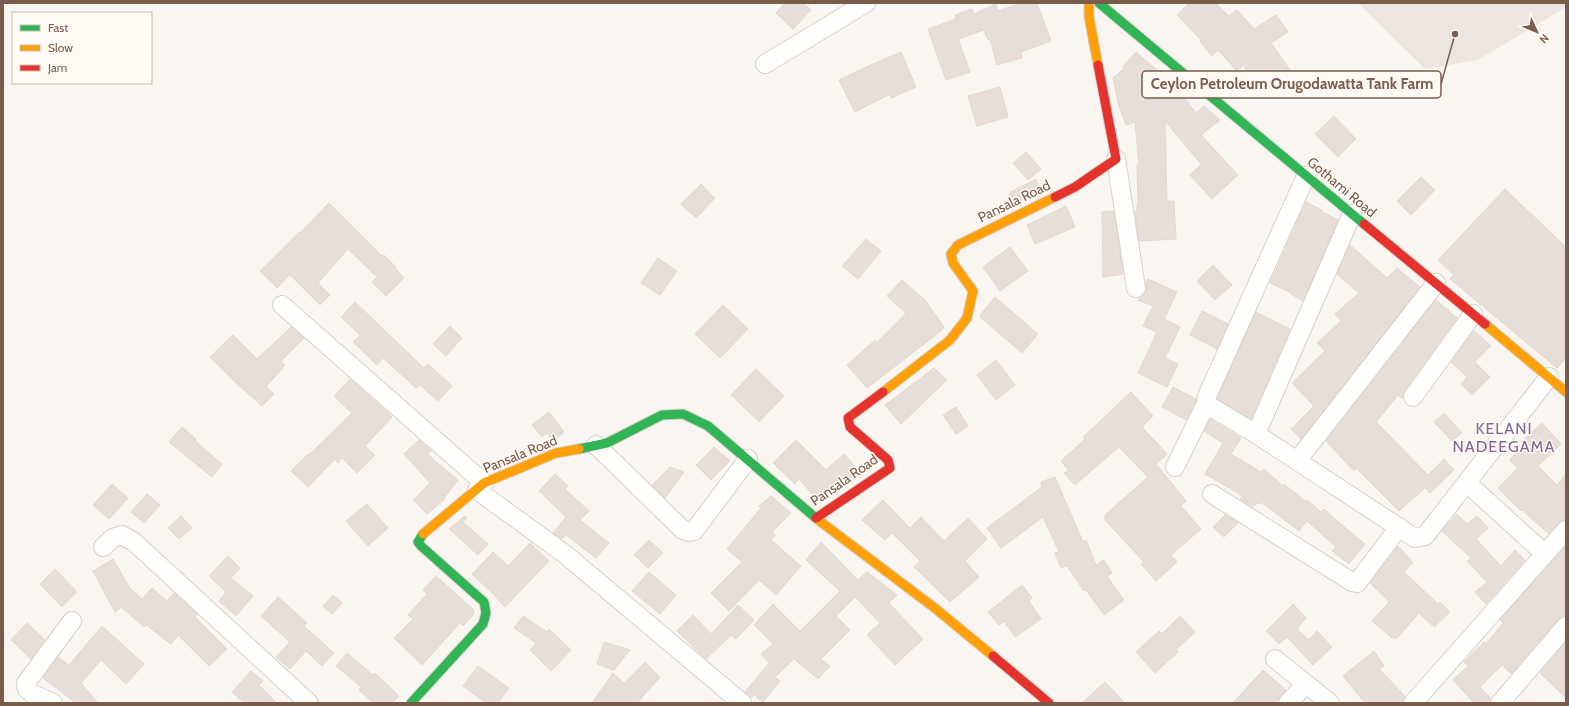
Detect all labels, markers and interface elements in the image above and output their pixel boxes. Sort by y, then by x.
legend [12,12,152,84]
north arrow [1517,12,1557,52]
text: Fast [48,20,68,35]
text: N [1536,31,1552,47]
text: Slow [48,40,73,55]
text: Jam [47,60,67,75]
callout: Ceylon Petroleum Orugodawatta Tank Farm [1142,71,1441,98]
text: Ceylon Petroleum Orugodawatta Tank Farm [1151,75,1433,93]
street label: Gothami Road [1304,153,1380,221]
street label: Pansala Road [975,176,1053,226]
district label: KELANI NADEEGAMA [1453,419,1555,456]
street label: Pansala Road [480,431,560,477]
street label: Pansala Road [807,450,881,510]

